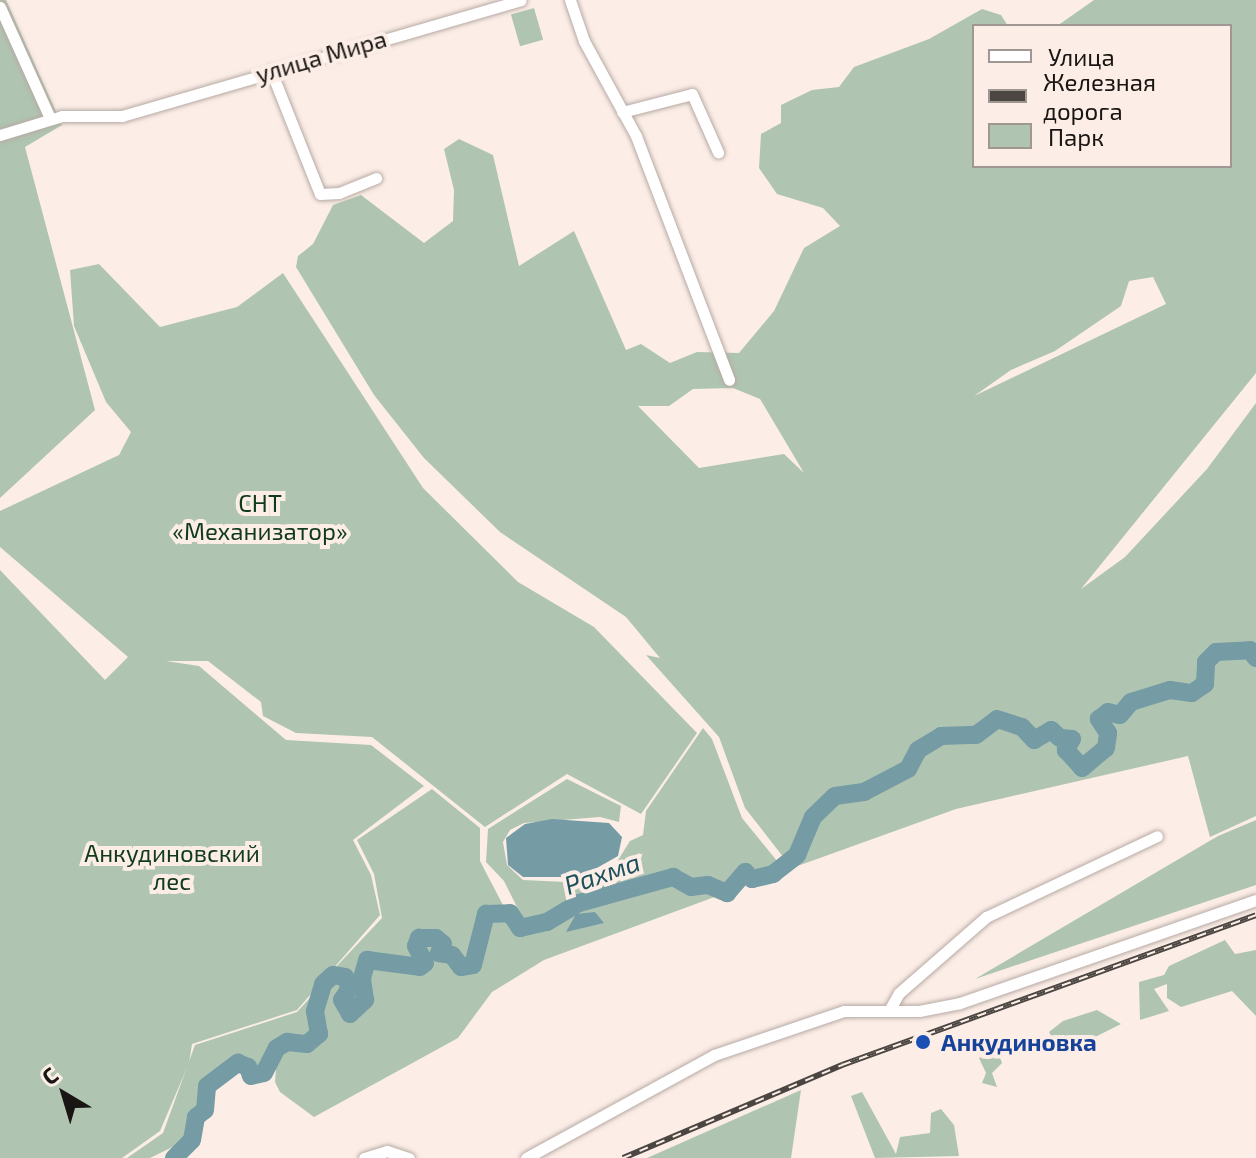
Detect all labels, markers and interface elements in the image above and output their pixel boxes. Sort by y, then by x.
street label: улица Мира [252,24,390,88]
legend [972,24,1232,168]
text: Улица [1048,42,1115,71]
text: Железная дорога [1043,67,1156,125]
text: Парк [1048,122,1104,151]
park label: СНТ «Механизатор» [172,489,348,545]
park label: Анкудиновский лес [84,839,260,895]
water label: Рахма [560,846,644,900]
place label: Анкудиновка [941,1028,1097,1056]
marker: Анкудиновка [912,1031,934,1053]
north arrow [24,1054,104,1134]
text: С [36,1061,62,1089]

